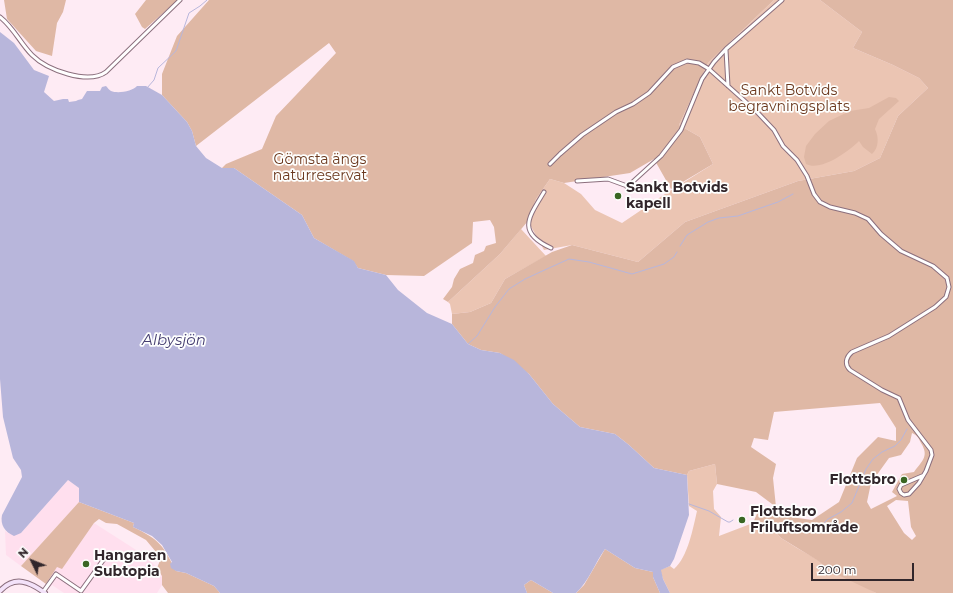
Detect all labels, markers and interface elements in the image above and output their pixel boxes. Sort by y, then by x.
park label: Sankt Botvids begravningsplats [728,83,850,116]
park label: Gömsta ängs naturreservat [273,152,367,184]
place label: Sankt Botvids kapell [626,180,728,212]
marker: Sankt Botvids kapell [613,191,623,201]
water label: Albysjön [142,332,206,350]
place label: Flottsbro [829,472,896,488]
marker: Flottsbro [899,475,909,485]
place label: Flottsbro Friluftsområde [750,504,858,536]
marker: Flottsbro Friluftsområde [737,515,747,525]
north arrow [12,541,52,581]
text: N [15,545,31,561]
place label: Hangaren Subtopia [94,548,167,580]
scale bar [813,555,916,581]
marker: Hangaren Subtopia [81,559,91,569]
text: 200 m [818,562,857,577]

